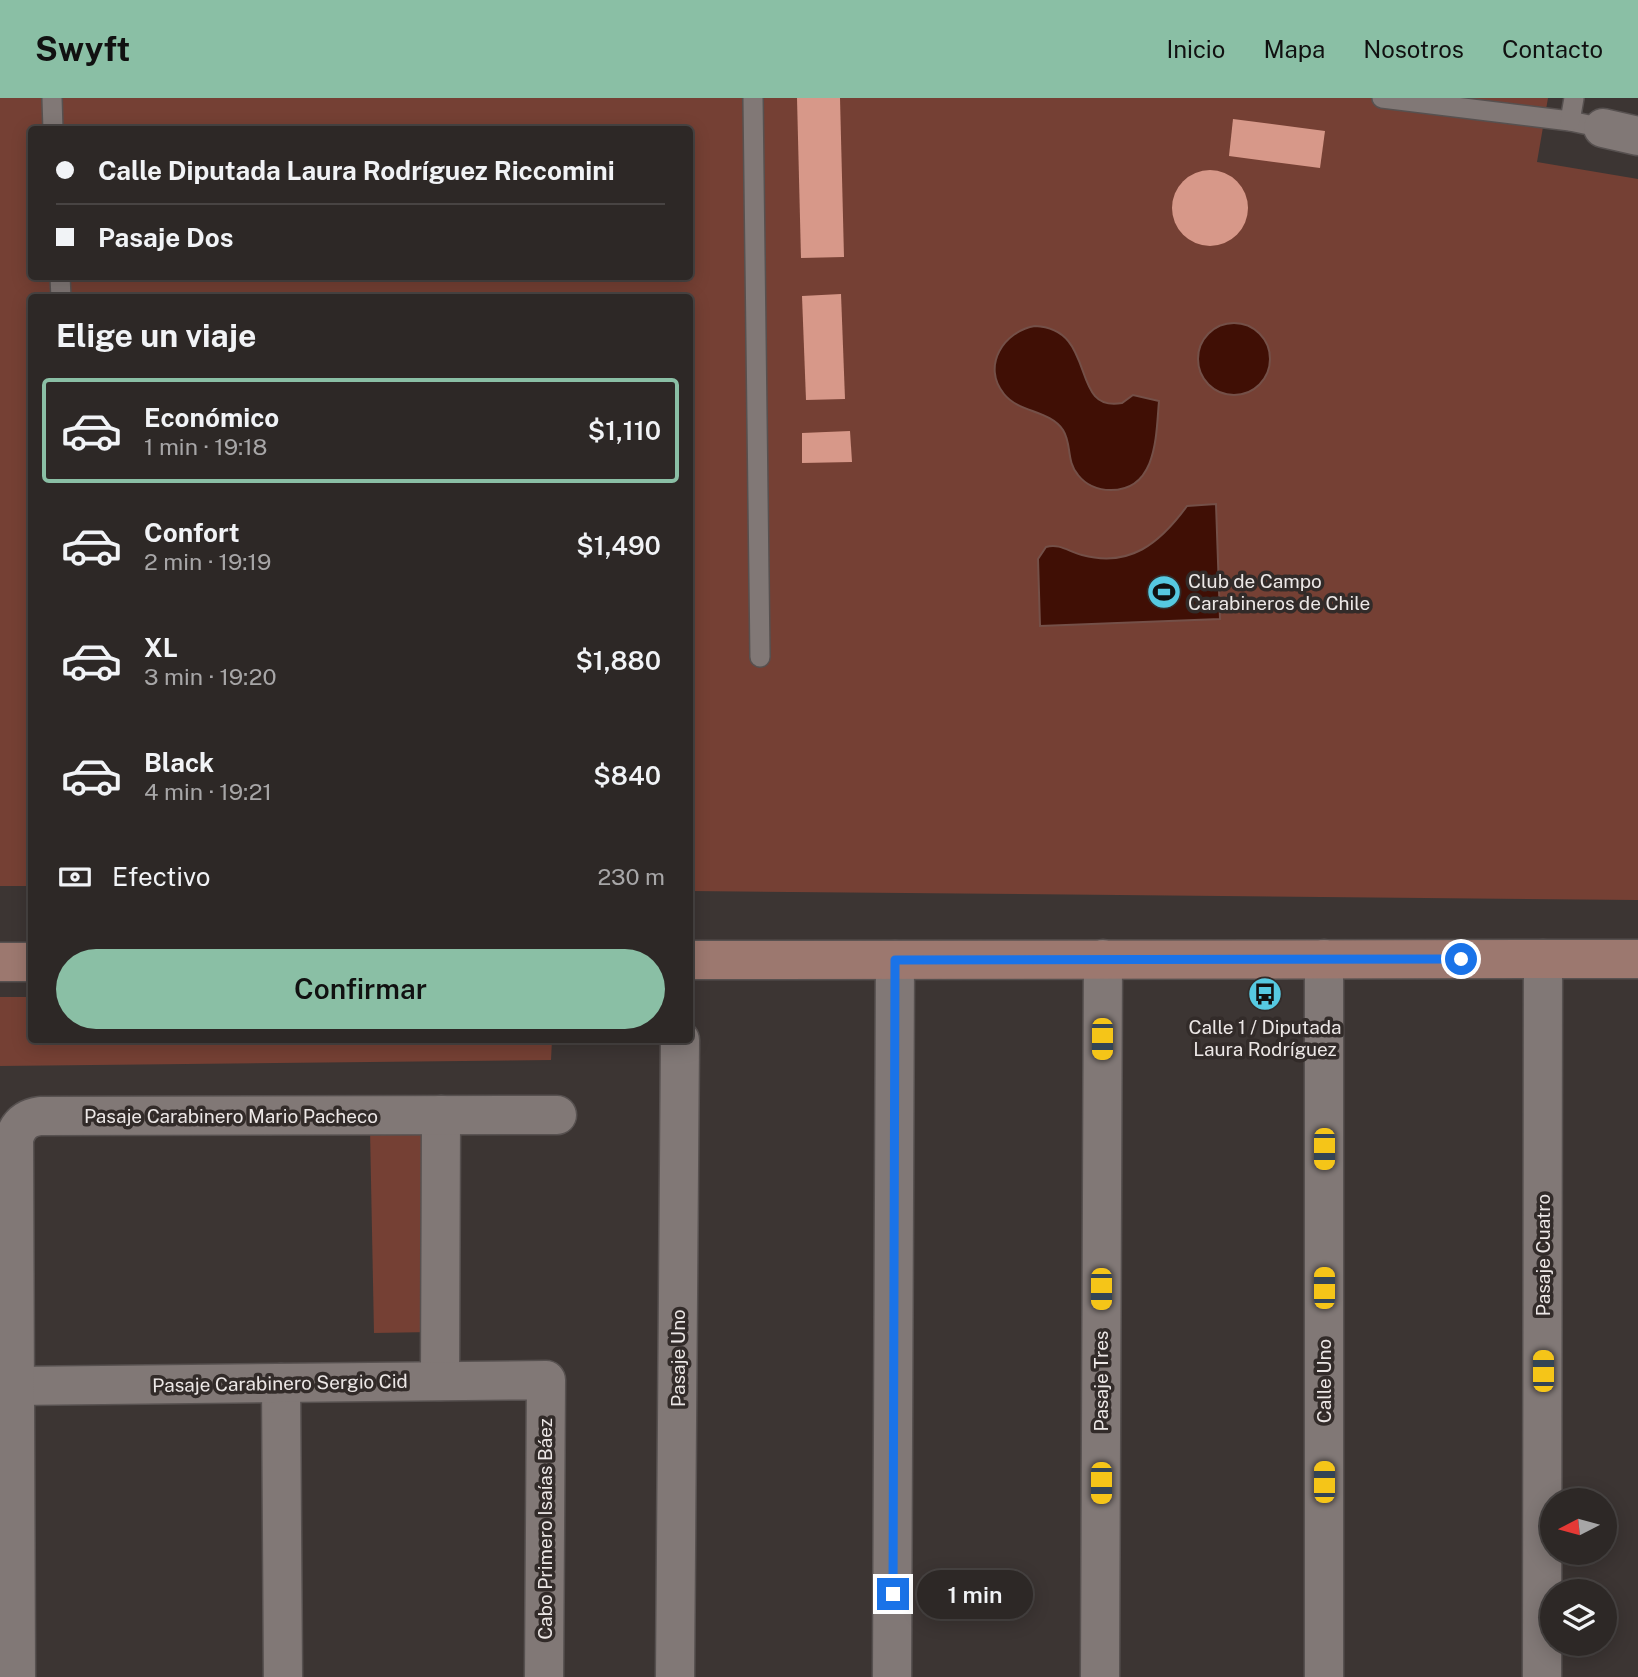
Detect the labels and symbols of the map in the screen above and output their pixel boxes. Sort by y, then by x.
place label: Club de Campo Carabineros de Chile [1188,570,1370,614]
sports icon: Club de Campo Carabineros de Chile [1145,573,1183,611]
route start [1445,943,1477,975]
bus stop icon: Calle 1 / Diputada Laura Rodríguez [1246,975,1284,1013]
place label: Calle 1 / Diputada Laura Rodríguez [1188,1016,1342,1060]
car [1092,1018,1113,1060]
street label: Pasaje Carabinero Mario Pacheco [84,1105,378,1127]
car [1314,1128,1335,1170]
street label: Pasaje Cuatro [1532,1194,1554,1316]
car [1314,1267,1335,1309]
car [1091,1268,1112,1310]
street label: Pasaje Uno [667,1309,689,1407]
street label: Pasaje Tres [1090,1331,1112,1431]
street label: Calle Uno [1313,1339,1335,1423]
car [1533,1350,1554,1392]
street label: Pasaje Carabinero Sergio Cid [152,1370,408,1396]
street label: Cabo Primero Isaías Báez [534,1418,556,1640]
car [1314,1461,1335,1503]
car [1091,1462,1112,1504]
north arrow [1540,1488,1617,1564]
callout: 1 min [917,1570,1033,1618]
route end [877,1578,909,1610]

